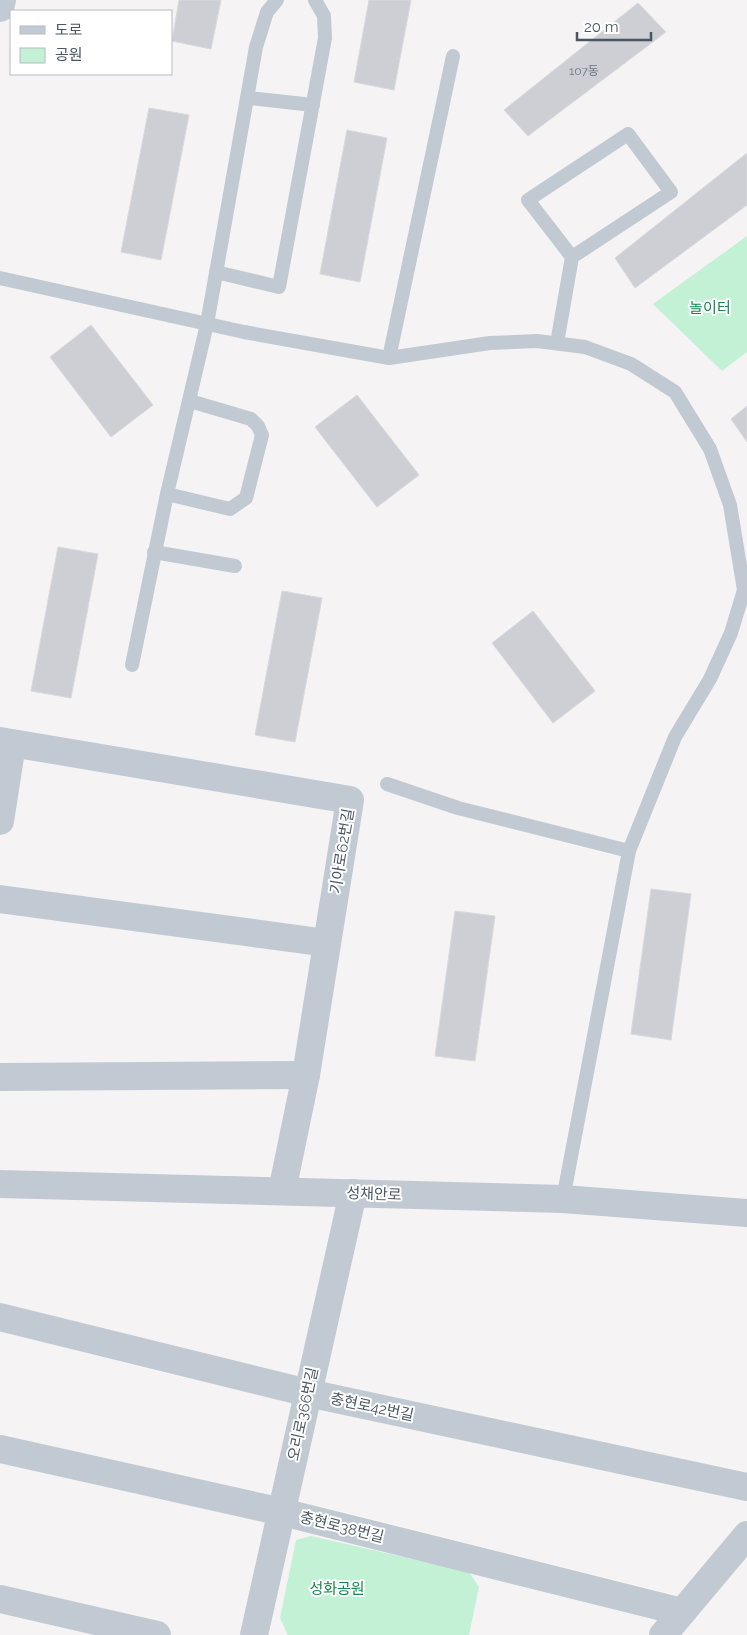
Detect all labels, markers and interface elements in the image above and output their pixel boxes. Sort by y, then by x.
legend [10,10,172,75]
scale bar [577,10,651,42]
text: 20 m [584,18,619,36]
text: 도로 [55,21,83,39]
text: 공원 [55,46,83,64]
house number: 107동 [569,64,599,78]
park label: 놀이터 [689,299,731,317]
street label: 기아로62번길 [326,807,358,895]
street label: 성채안로 [346,1184,402,1204]
street label: 오리로366번길 [284,1366,322,1462]
street label: 충현로42번길 [329,1389,415,1425]
street label: 충현로38번길 [298,1508,386,1546]
park label: 성화공원 [309,1580,365,1598]

